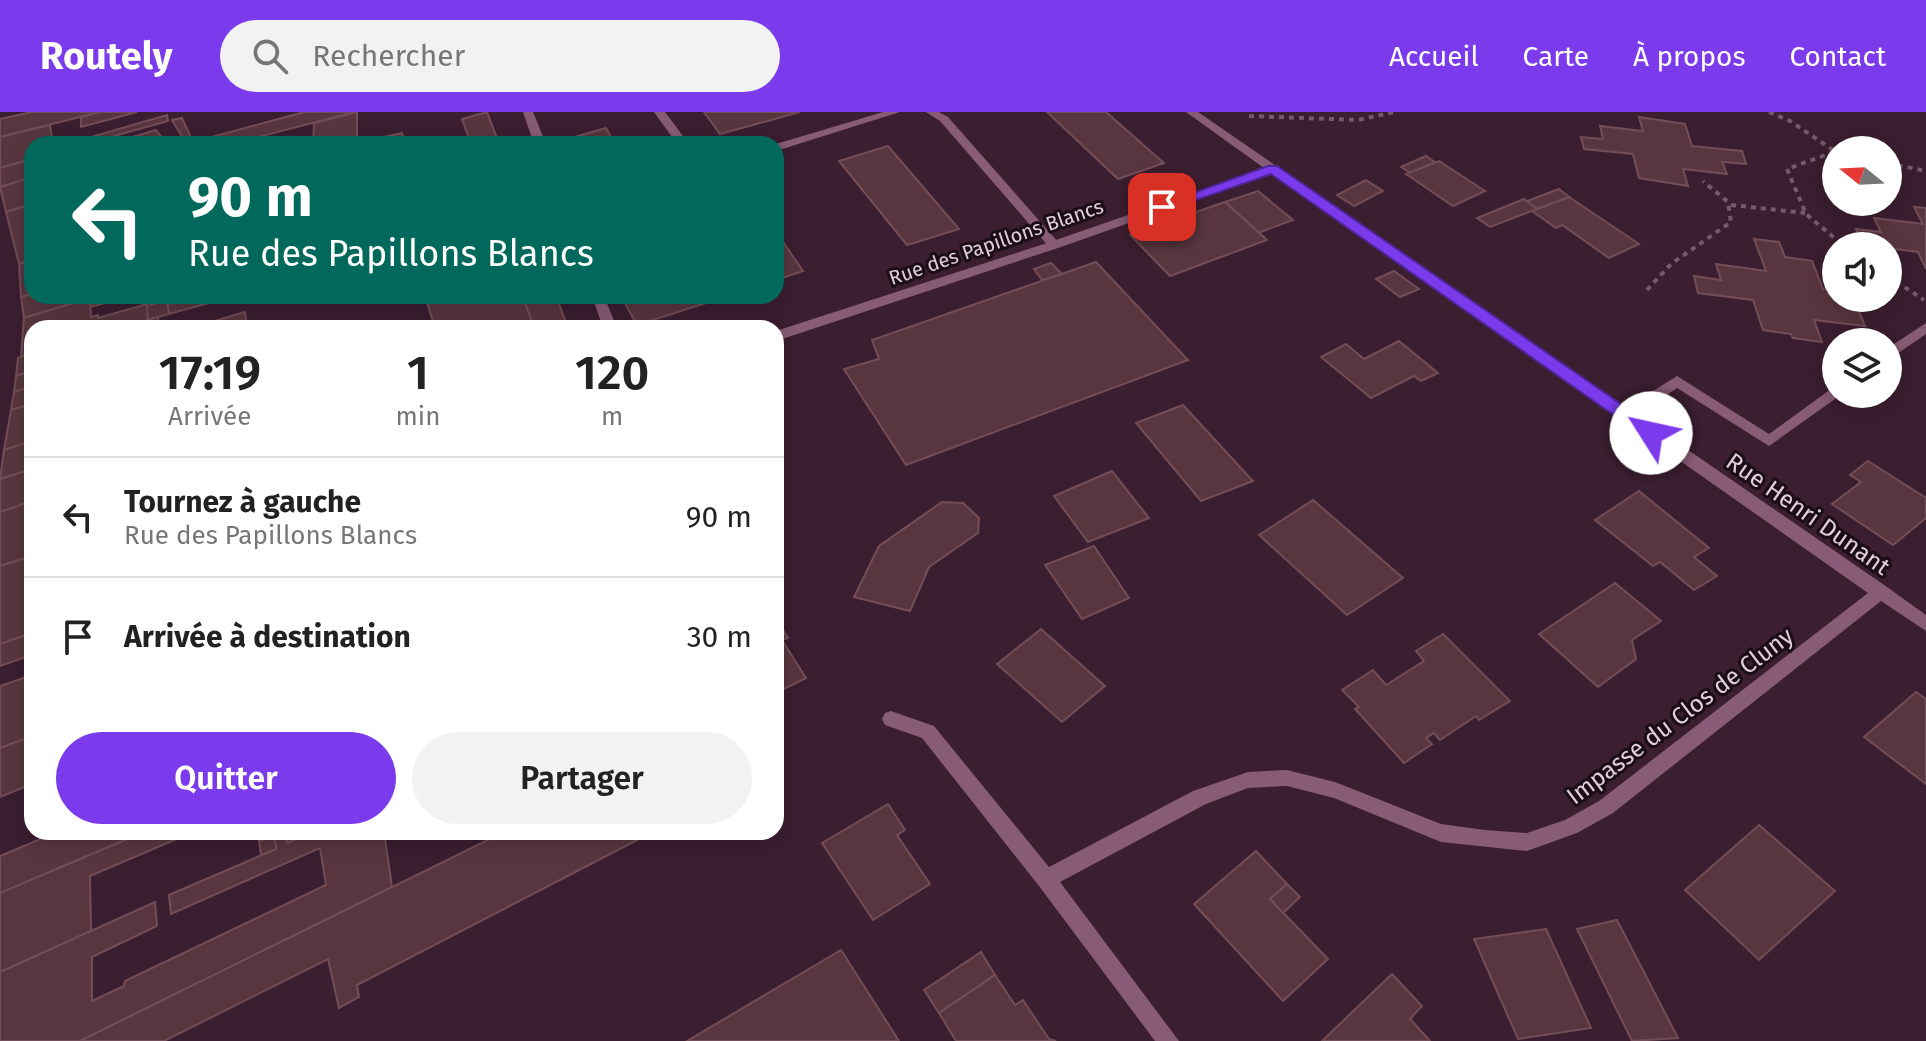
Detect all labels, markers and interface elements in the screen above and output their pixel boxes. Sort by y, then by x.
search box [220,20,780,92]
text: Routely [40,33,172,79]
icon: search [248,34,292,78]
text: Rechercher [312,38,465,74]
text: Accueil [1389,40,1479,73]
text: Carte [1523,40,1589,73]
text: À propos [1633,40,1745,73]
text: Contact [1789,40,1886,73]
north arrow [1822,136,1902,216]
map controls [1822,136,1902,408]
text: 90 m [188,164,313,231]
icon: left [56,168,160,272]
pin [1128,173,1196,241]
icon: arrive [1140,185,1184,229]
street label: Rue des Papillons Blancs [886,194,1106,290]
text: Rue des Papillons Blancs [188,232,594,276]
button: sound [1822,232,1902,312]
button: layers [1822,328,1902,408]
text: 17:19 [159,344,261,402]
text: 1 [407,344,429,402]
text: 120 [575,344,649,402]
position arrow [1609,391,1693,475]
text: Arrivée [168,401,251,432]
text: min [396,401,440,432]
text: m [601,401,623,432]
street label: Rue Henri Dunant [1721,447,1895,581]
text: Tournez à gauche [124,484,361,520]
icon: left [56,495,100,539]
text: 90 m [686,499,752,535]
text: Rue des Papillons Blancs [124,520,417,551]
icon: arrive [56,615,100,659]
text: Arrivée à destination [124,619,411,655]
text: 30 m [687,619,752,655]
street label: Impasse du Clos de Cluny [1561,622,1799,810]
button: Quitter [56,732,396,824]
button: Partager [412,732,752,824]

